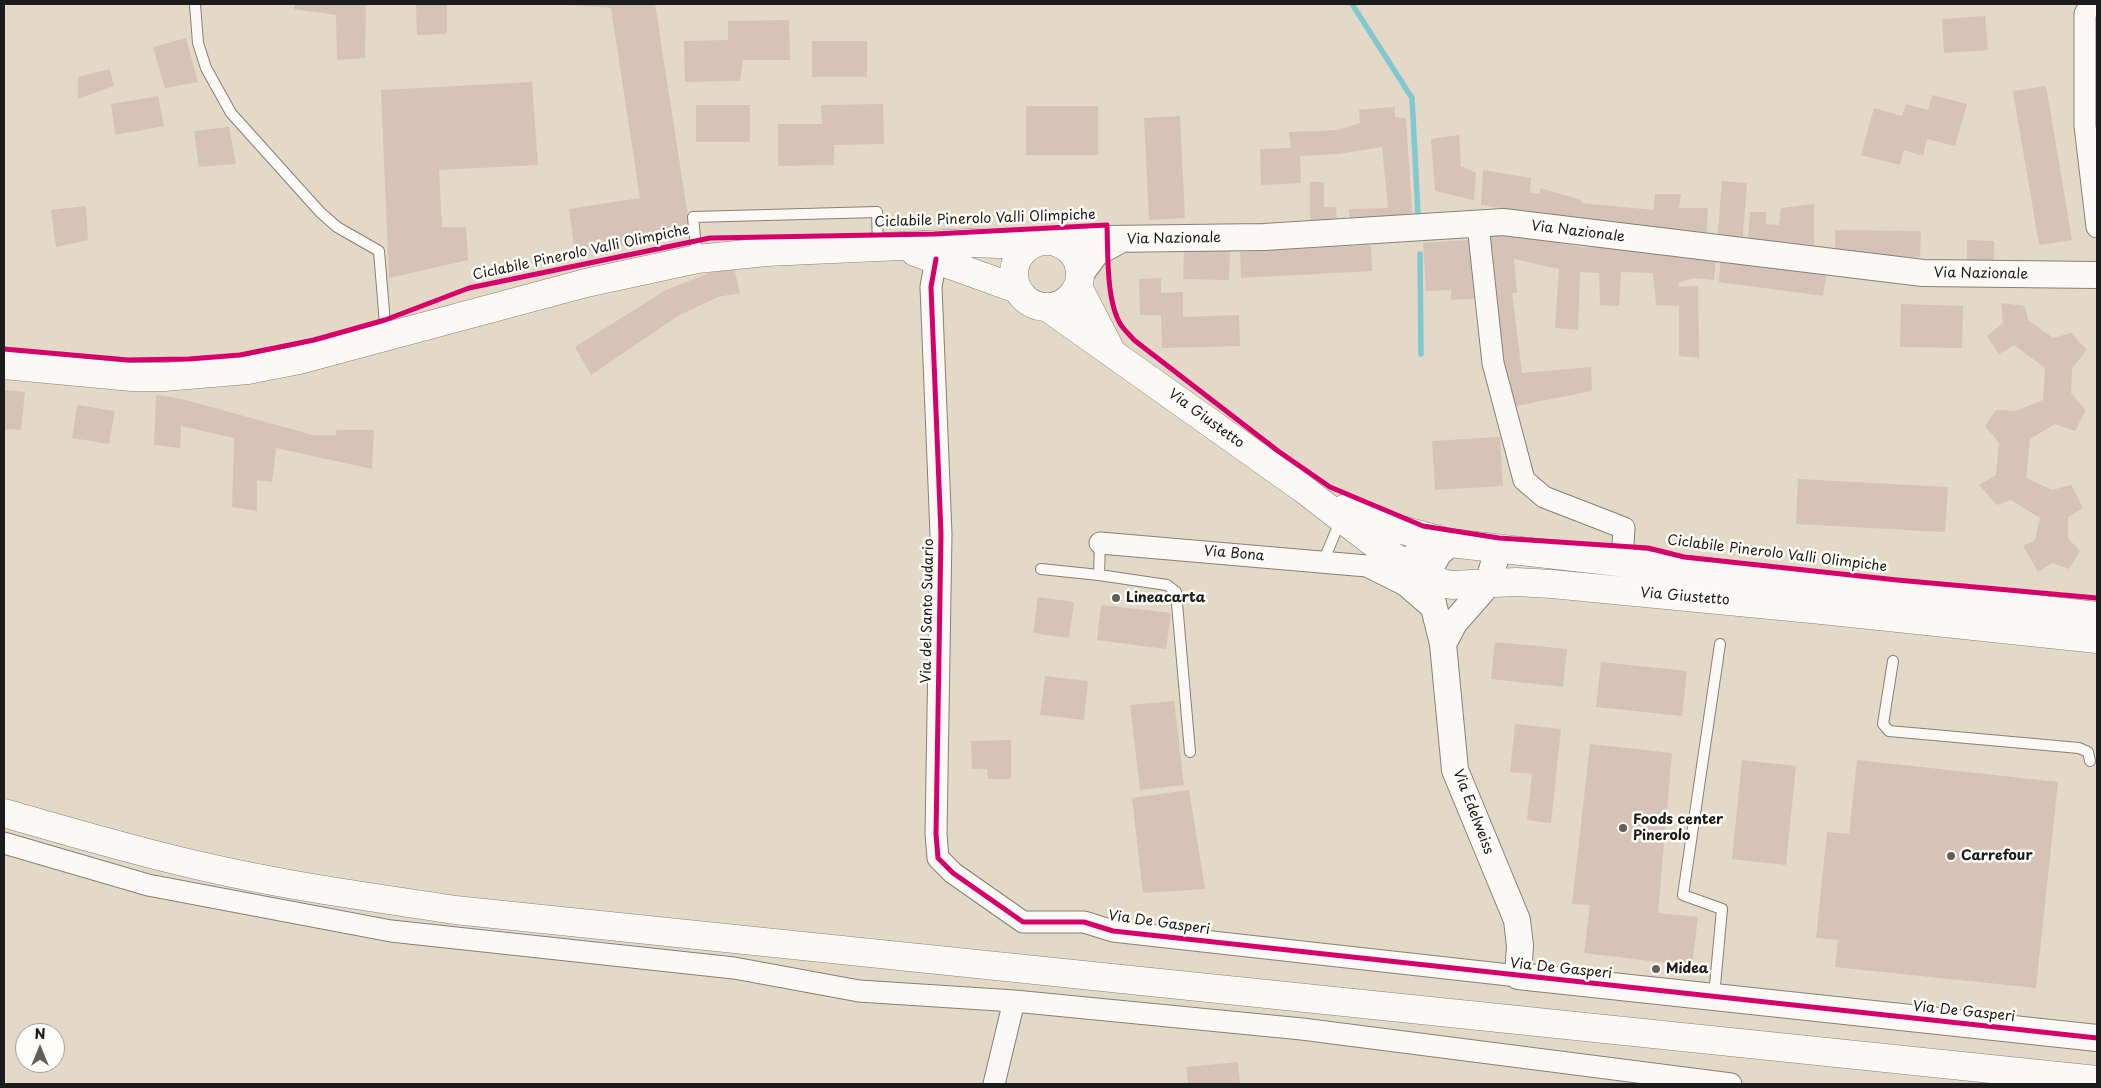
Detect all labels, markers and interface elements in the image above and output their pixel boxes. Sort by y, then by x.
street label: Ciclabile Pinerolo Valli Olimpiche [874,207,1096,231]
street label: Via Nazionale [1530,218,1626,246]
street label: Ciclabile Pinerolo Valli Olimpiche [471,222,691,284]
street label: Via Nazionale [1127,230,1221,248]
street label: Via Nazionale [1934,265,2028,283]
street label: Via Giustetto [1165,386,1247,452]
street label: Ciclabile Pinerolo Valli Olimpiche [1666,532,1888,576]
street label: Via del Santo Sudario [918,538,938,684]
street label: Via Bona [1203,543,1265,565]
street label: Via Giustetto [1640,585,1730,609]
place label: Lineacarta [1126,590,1206,606]
marker: Lineacarta [1110,592,1122,604]
street label: Via Edelweiss [1449,767,1497,857]
place label: Foods center Pinerolo [1633,812,1723,844]
marker: Foods center Pinerolo [1617,822,1629,834]
place label: Carrefour [1961,848,2033,864]
marker: Carrefour [1945,850,1957,862]
street label: Via De Gasperi [1107,908,1211,938]
street label: Via De Gasperi [1509,955,1613,983]
place label: Midea [1666,961,1709,977]
marker: Midea [1650,963,1662,975]
street label: Via De Gasperi [1912,998,2016,1026]
north arrow [15,1023,65,1073]
text: N [34,1023,46,1044]

